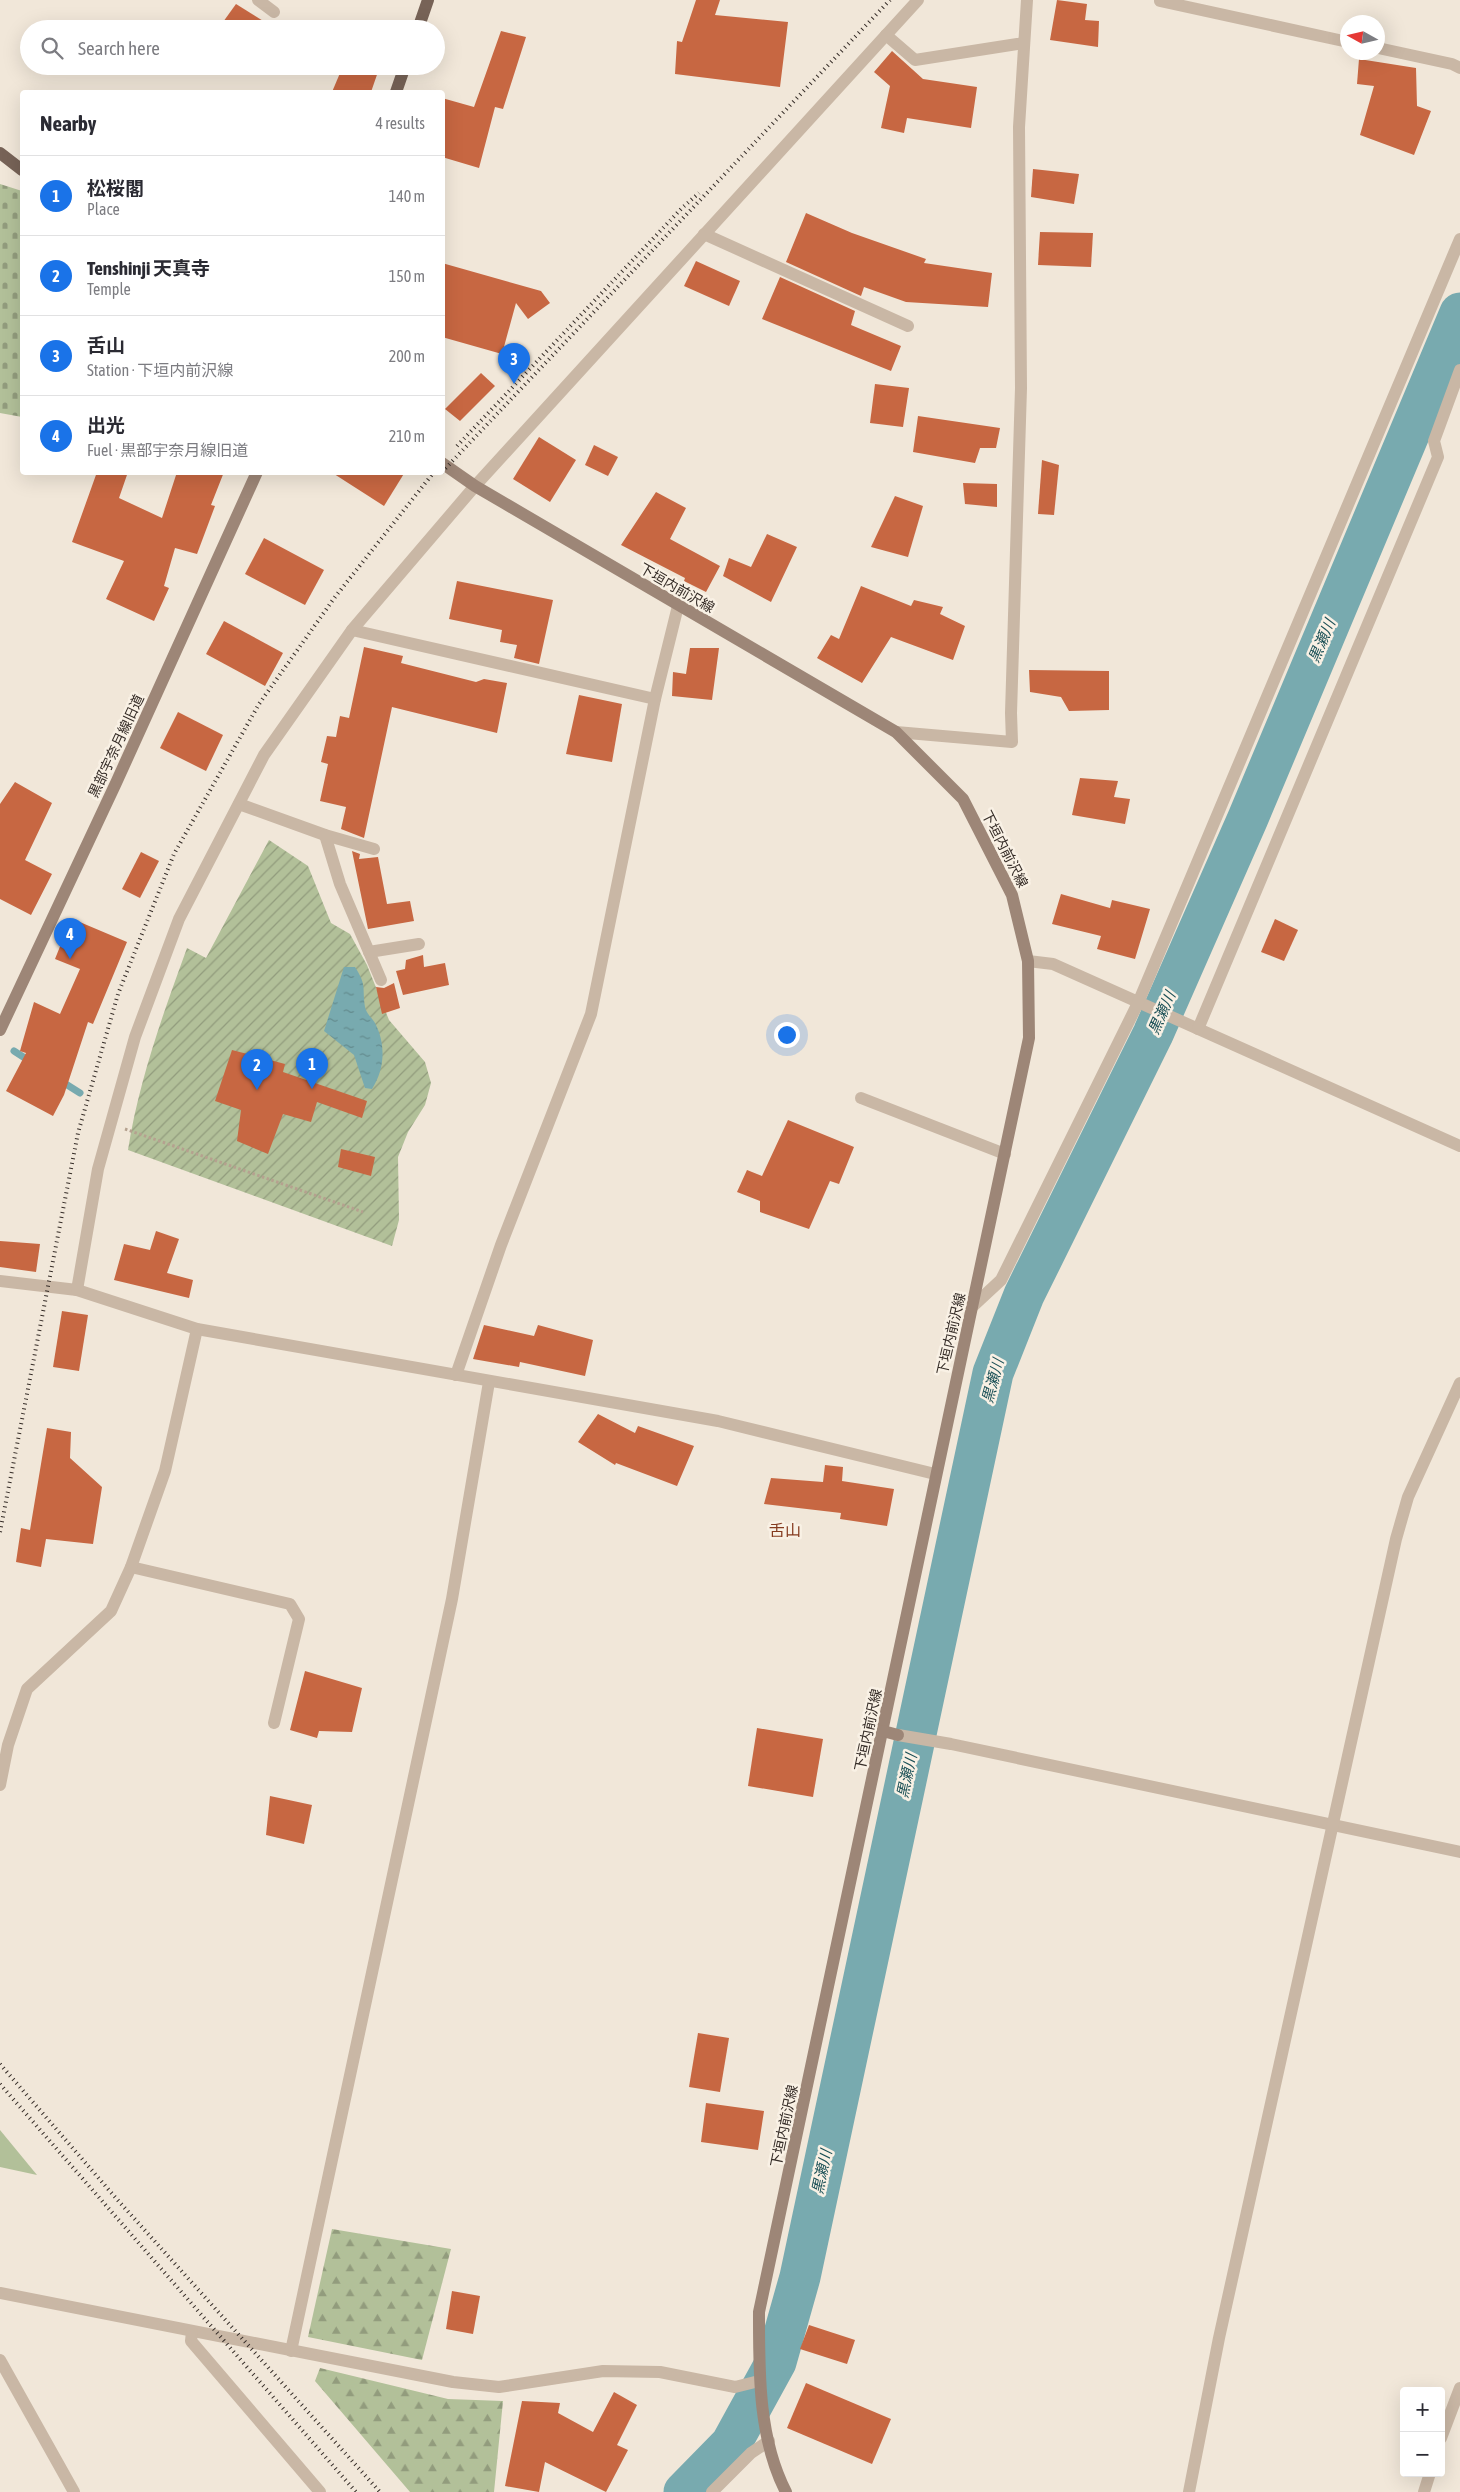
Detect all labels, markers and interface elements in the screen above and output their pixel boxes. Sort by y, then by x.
north arrow [1340,15,1385,60]
search box [20,20,445,75]
icon: search [38,34,66,62]
text: Search here [78,37,160,59]
text: Nearby [40,111,96,135]
text: 4 results [375,114,425,132]
text: 松桜閣 [87,177,144,199]
text: 1 [52,187,60,205]
text: 140 m [389,187,425,205]
text: Place [87,200,120,218]
text: Tenshinji 天真寺 [87,257,210,279]
text: 2 [52,267,60,285]
text: 150 m [389,267,425,285]
text: Temple [87,280,131,298]
text: 舌山 [87,334,125,356]
pin: 3 [498,343,530,384]
text: 3 [52,347,60,365]
text: 200 m [389,347,425,365]
text: Station · 下垣内前沢線 [87,361,233,379]
text: 出光 [87,414,125,436]
text: 4 [52,427,60,445]
text: 210 m [389,427,425,445]
text: Fuel · 黒部宇奈月線旧道 [87,441,248,459]
street label: 下垣内前沢線 [637,560,717,616]
water label: 黒瀬川 [1305,615,1339,665]
street label: 黒部宇奈月線旧道 [85,692,147,800]
street label: 下垣内前沢線 [979,808,1031,890]
pin: 4 [54,918,86,959]
water label: 黒瀬川 [1145,987,1179,1037]
your location [774,1022,800,1048]
pin: 1 [296,1048,328,1089]
pin: 2 [241,1049,273,1090]
street label: 下垣内前沢線 [934,1291,968,1377]
water label: 黒瀬川 [978,1355,1007,1405]
district label: 舌山 [769,1521,801,1539]
street label: 下垣内前沢線 [851,1687,885,1773]
water label: 黒瀬川 [894,1750,920,1800]
street label: 下垣内前沢線 [767,2083,801,2169]
water label: 黒瀬川 [809,2146,835,2196]
map controls [1400,2387,1445,2477]
button: + [1400,2387,1445,2432]
button: − [1400,2432,1445,2477]

